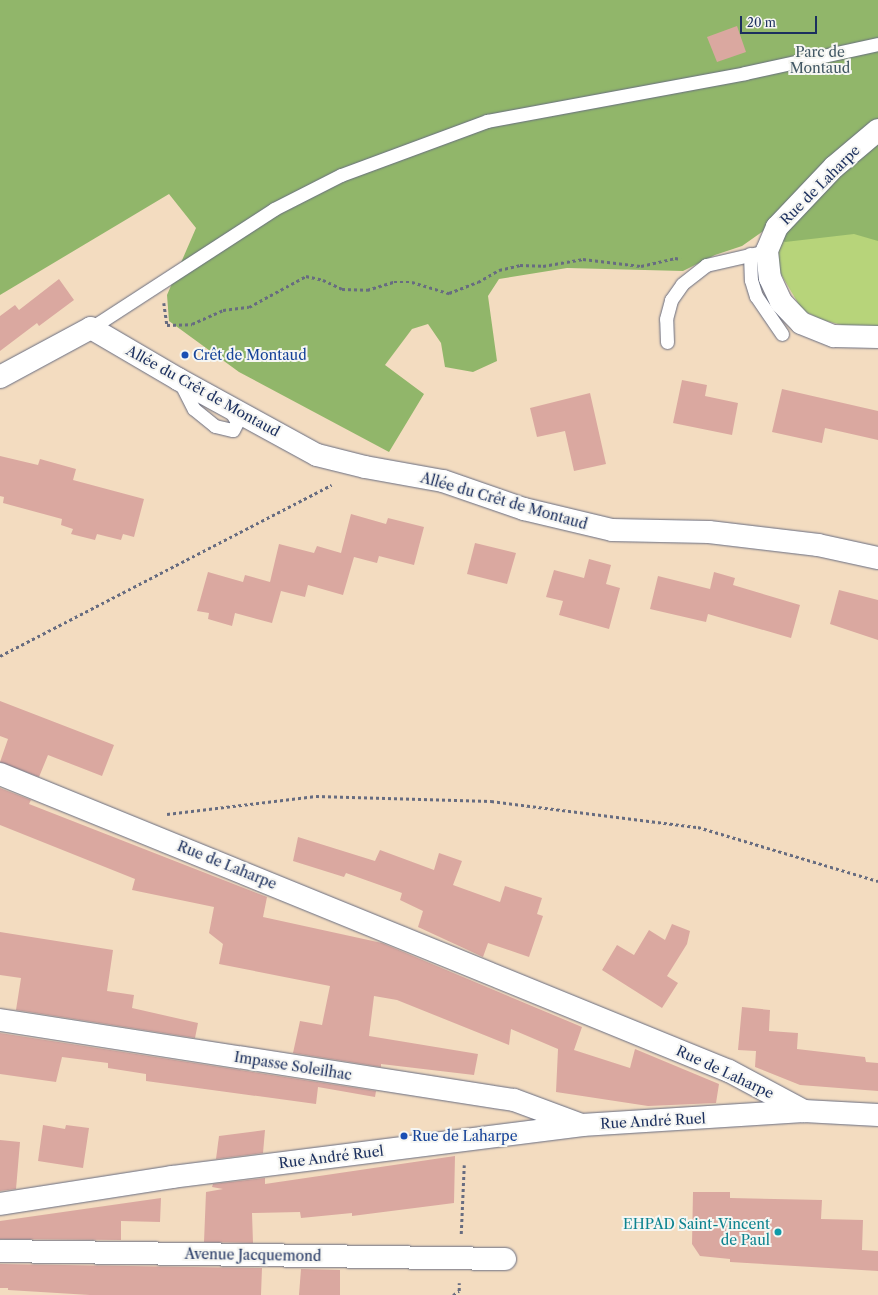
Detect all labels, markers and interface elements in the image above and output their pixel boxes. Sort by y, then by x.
scale bar [742,8,819,34]
text: 20 m [747,15,776,30]
park label: Parc de Montaud [790,44,850,76]
street label: Rue de Laharpe [777,142,863,228]
street label: Allée du Crêt de Montaud [123,342,283,440]
place label: Crêt de Montaud [193,347,307,363]
marker: Crêt de Montaud [180,350,190,360]
street label: Allée du Crêt de Montaud [419,469,589,533]
street label: Rue de Laharpe [175,837,279,893]
street label: Rue de Laharpe [674,1042,776,1102]
street label: Impasse Soleilhac [233,1048,353,1084]
street label: Rue André Ruel [600,1110,706,1132]
place label: Rue de Laharpe [412,1128,518,1144]
marker: Rue de Laharpe [399,1131,409,1141]
street label: Rue André Ruel [277,1142,385,1172]
place label: EHPAD Saint-Vincent de Paul [623,1216,770,1248]
marker: EHPAD Saint-Vincent de Paul [773,1227,783,1237]
street label: Avenue Jacquemond [184,1245,322,1265]

